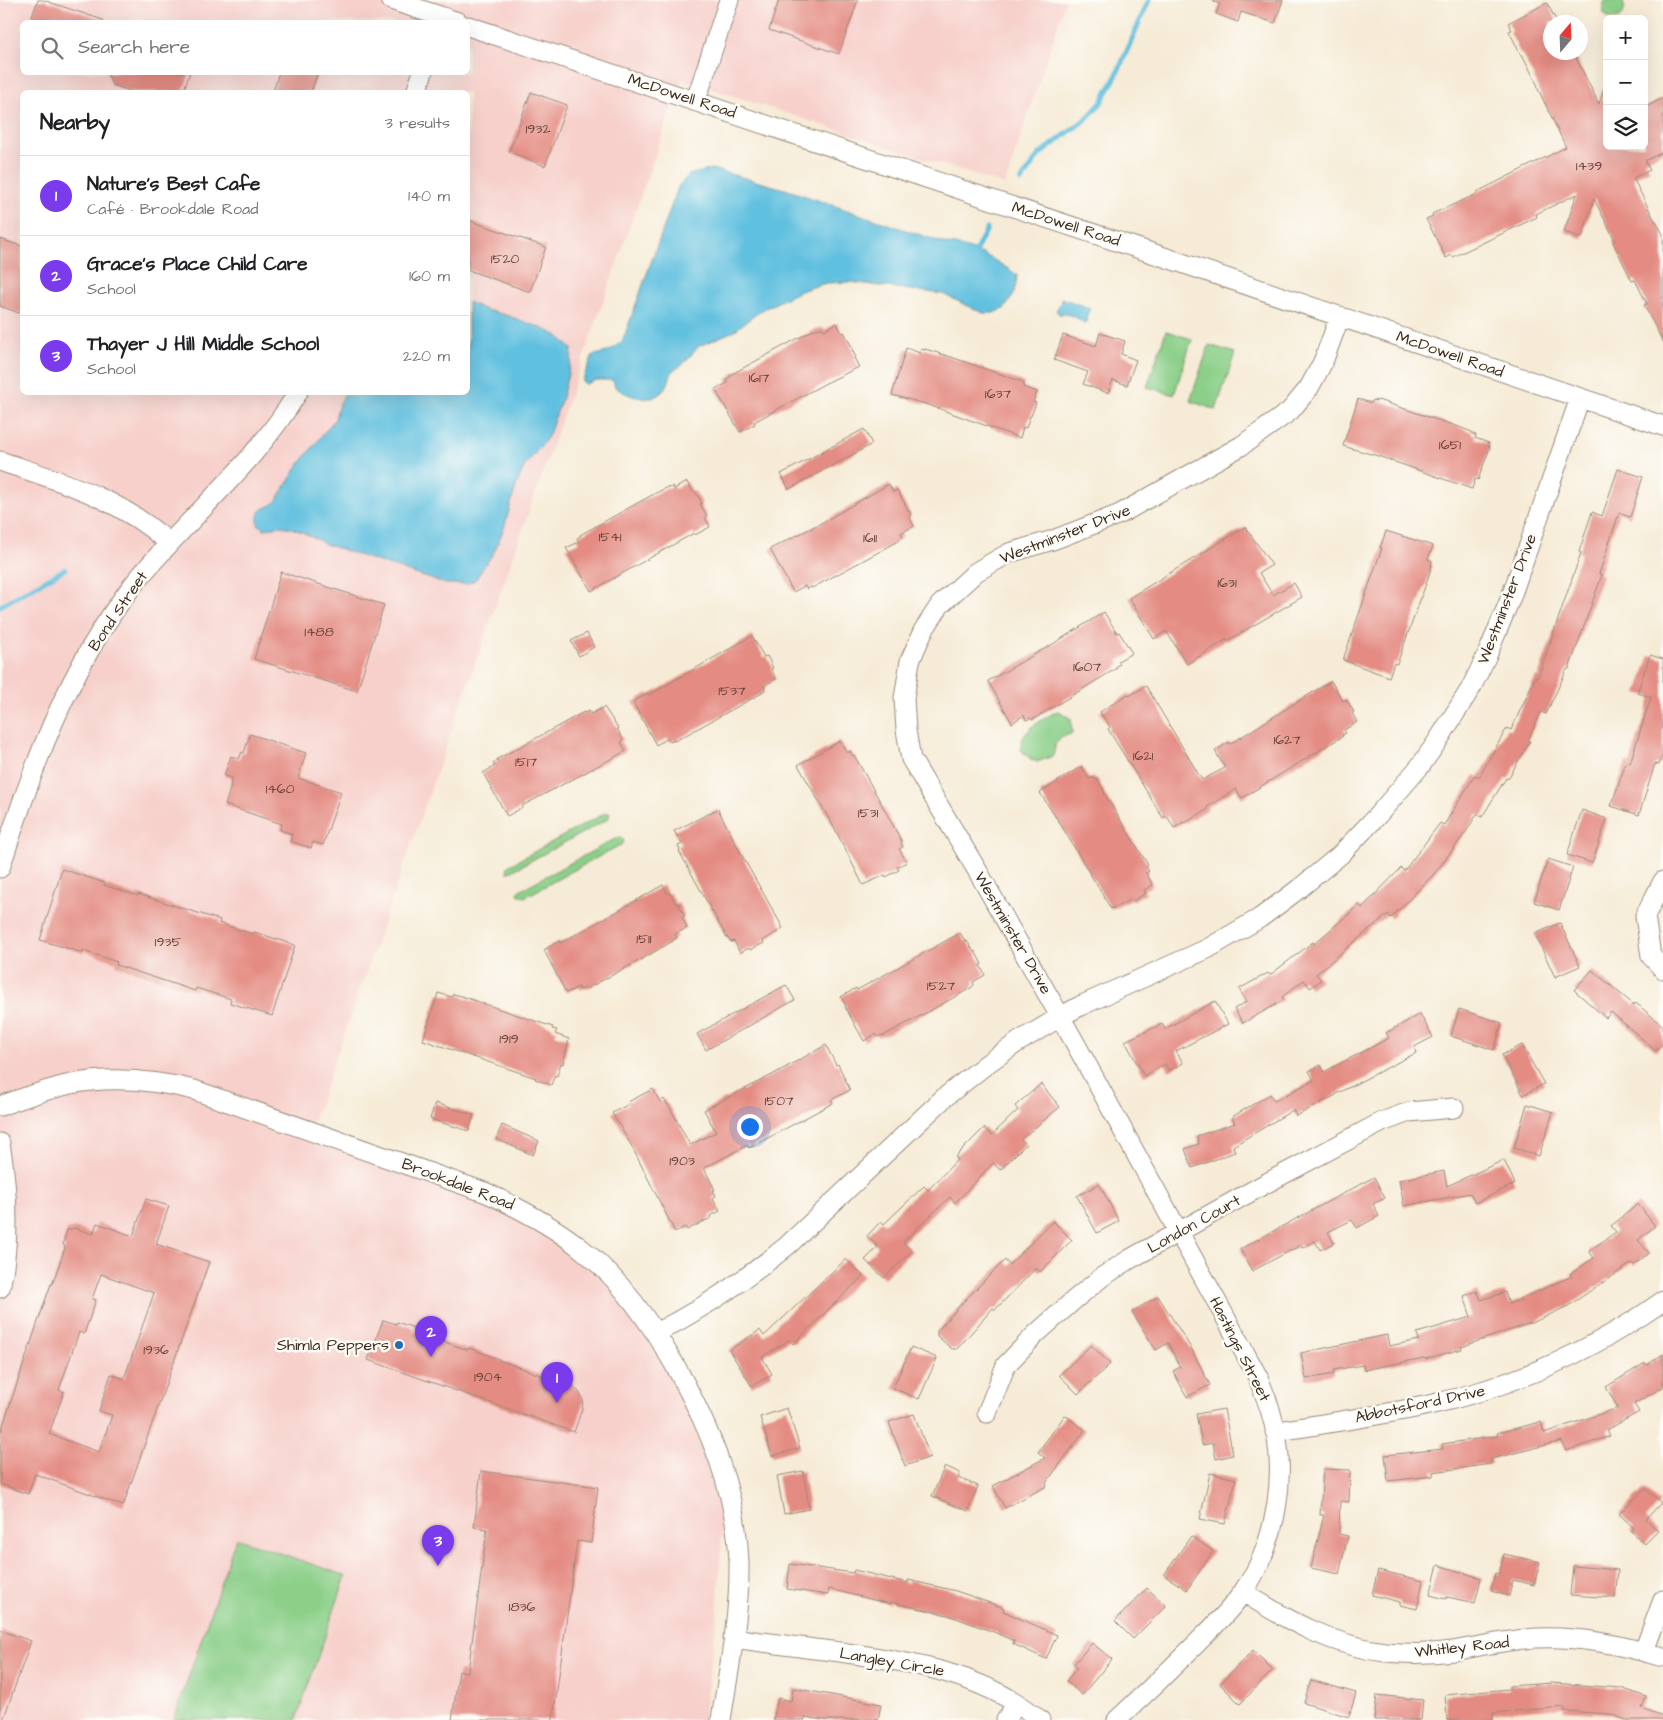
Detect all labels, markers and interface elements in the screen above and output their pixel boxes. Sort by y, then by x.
north arrow [1543,15,1588,60]
map controls [1603,15,1648,150]
button: + [1603,15,1648,60]
search box [20,20,470,75]
icon: search [38,34,66,62]
text: Search here [78,34,190,61]
button: − [1603,60,1648,105]
street label: McDowell Road [625,68,739,124]
button: layers [1603,105,1648,150]
text: Nearby [40,108,110,137]
text: 3 results [385,112,450,134]
house number: 1932 [526,119,550,139]
house number: 1439 [1576,156,1602,176]
text: Nature's Best Cafe [87,171,260,198]
text: 1 [55,185,57,207]
text: 140 m [408,185,450,207]
street label: McDowell Road [1009,196,1123,252]
text: Café · Brookdale Road [87,198,258,220]
house number: 1520 [491,249,519,269]
text: Grace's Place Child Care [87,251,307,278]
text: 2 [51,265,61,287]
text: 160 m [409,265,450,287]
text: School [87,278,136,300]
street label: McDowell Road [1393,325,1507,383]
text: Thayer J Hill Middle School [87,331,319,358]
text: 3 [52,345,60,367]
text: 220 m [403,345,450,367]
text: School [87,358,136,380]
house number: 1617 [749,368,770,388]
house number: 1637 [985,384,1012,404]
house number: 1651 [1439,435,1461,455]
street label: Westminster Drive [997,499,1134,569]
house number: 1541 [598,527,622,547]
house number: 1611 [863,528,877,548]
street label: Westminster Drive [1472,530,1542,667]
street label: Bond Street [83,566,153,655]
house number: 1631 [1217,573,1237,593]
house number: 1488 [304,622,334,642]
house number: 1607 [1073,657,1101,677]
house number: 1537 [718,681,746,701]
house number: 1627 [1273,730,1301,750]
house number: 1621 [1133,746,1153,766]
house number: 1517 [515,752,537,772]
house number: 1460 [266,779,295,799]
house number: 1531 [858,803,879,823]
street label: Westminster Drive [969,868,1057,999]
house number: 1511 [636,929,652,949]
house number: 1935 [155,932,181,952]
house number: 1527 [927,976,956,996]
house number: 1919 [499,1029,519,1049]
house number: 1507 [764,1091,794,1111]
your location [737,1114,763,1140]
house number: 1903 [669,1151,695,1171]
street label: Brookdale Road [399,1152,517,1216]
street label: London Court [1143,1189,1245,1259]
street label: Hastings Street [1203,1293,1276,1406]
pin: 2 [415,1316,447,1357]
place label: Shimla Peppers [277,1334,389,1356]
marker: Shimla Peppers [393,1339,405,1351]
house number: 1936 [143,1340,169,1360]
pin: 1 [541,1362,573,1403]
house number: 1904 [474,1367,503,1387]
street label: Abbotsford Drive [1353,1379,1487,1429]
pin: 3 [422,1525,454,1566]
house number: 1836 [509,1597,536,1617]
street label: Whitley Road [1414,1631,1510,1664]
street label: Langley Circle [838,1642,946,1683]

